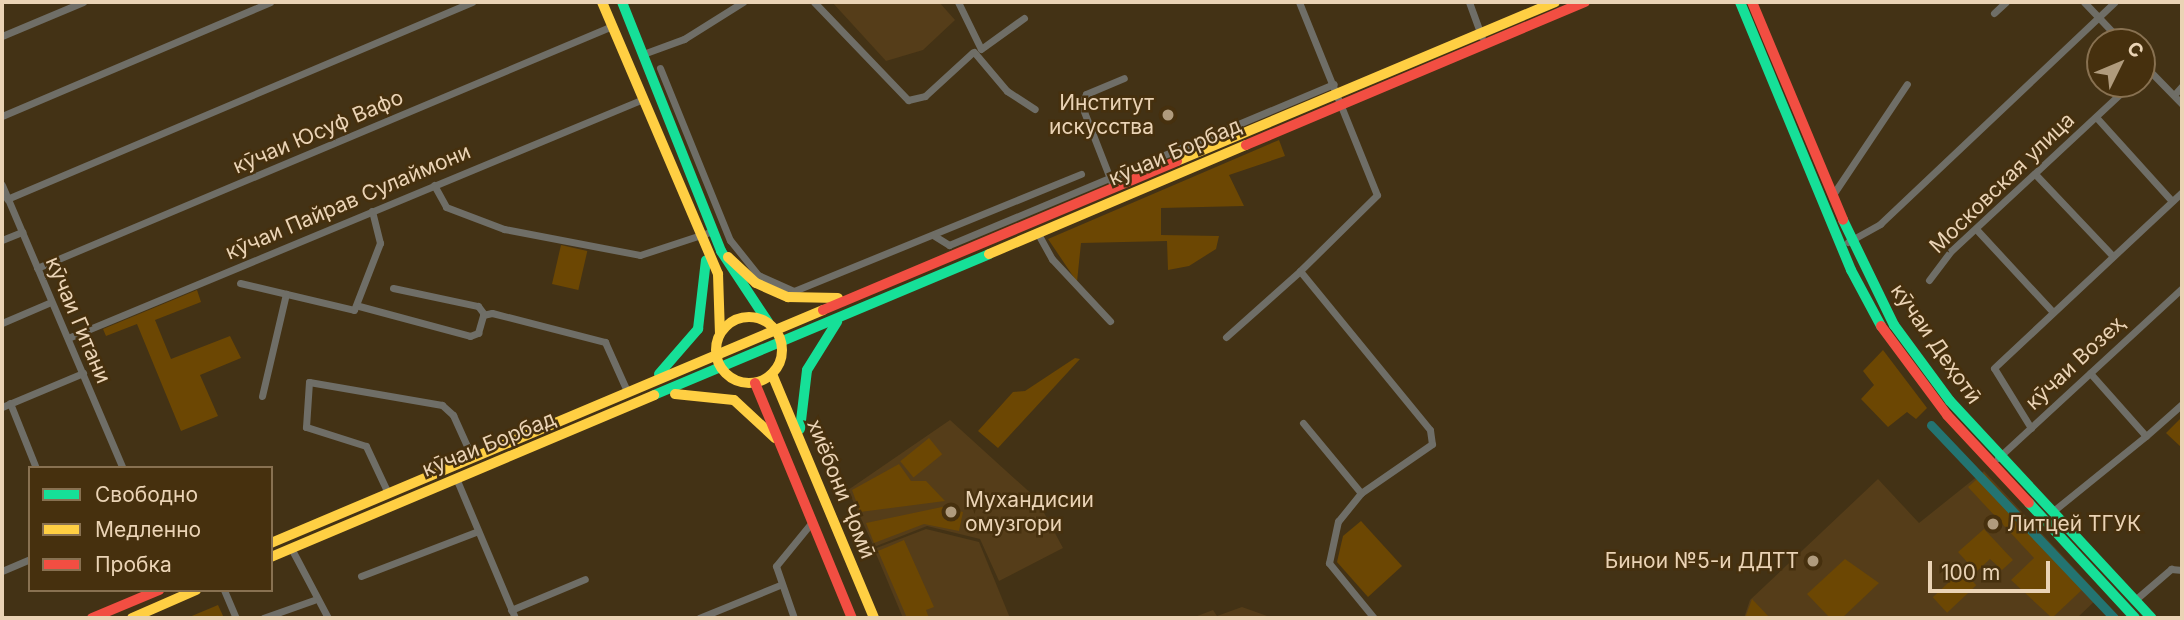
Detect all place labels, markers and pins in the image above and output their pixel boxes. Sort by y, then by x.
place label: Институт искусства [1049,90,1154,140]
marker: Институт искусства [1160,107,1176,123]
place label: Мухандисии омузгори [965,487,1094,537]
marker: Мухандисии омузгори [943,504,959,520]
place label: Литцей ТГУК [2007,511,2141,537]
marker: Литцей ТГУК [1985,516,2001,532]
place label: Бинои №5-и ДДТТ [1605,548,1799,574]
marker: Бинои №5-и ДДТТ [1805,553,1821,569]

